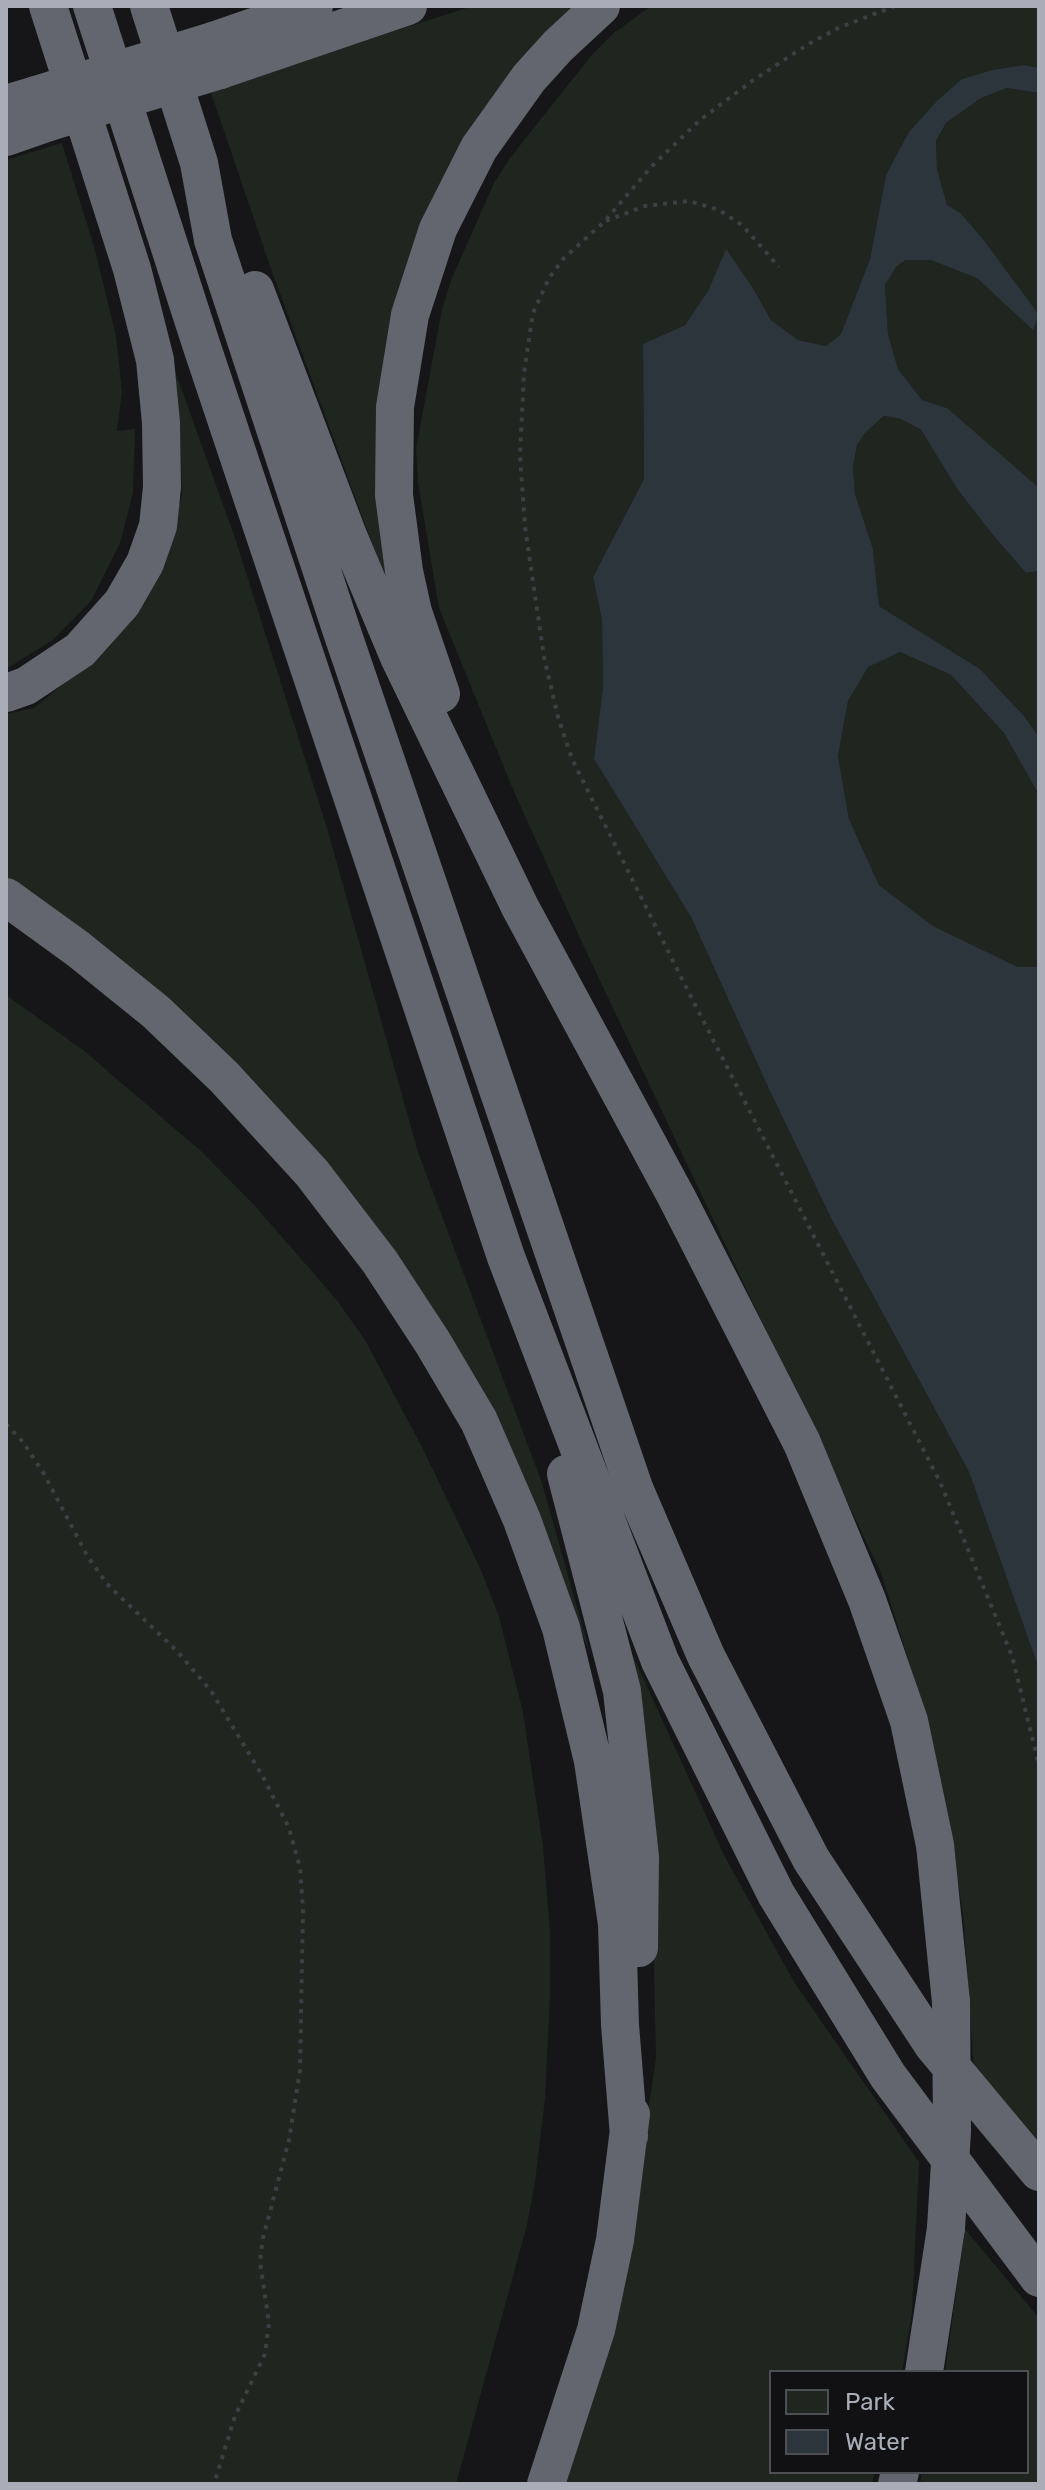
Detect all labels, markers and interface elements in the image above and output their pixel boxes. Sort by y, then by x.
legend [769,2370,1029,2474]
text: Park [845,2388,895,2416]
text: Water [845,2428,909,2456]

